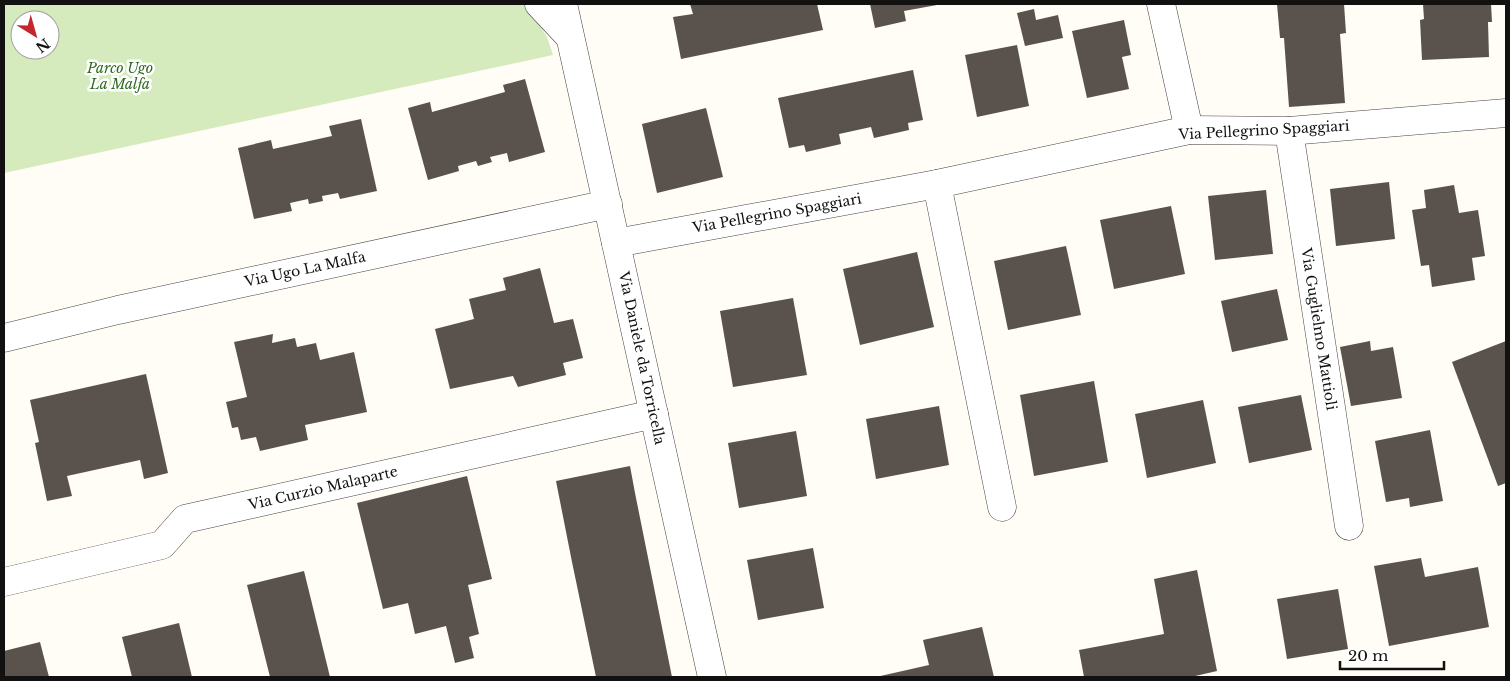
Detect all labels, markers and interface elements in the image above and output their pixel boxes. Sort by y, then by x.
north arrow [10,10,60,60]
text: N [32,34,53,57]
park label: Parco Ugo La Malfa [86,59,153,93]
street label: Via Pellegrino Spaggiari [1177,117,1350,144]
street label: Via Pellegrino Spaggiari [690,189,863,237]
street label: Via Guglielmo Mattioli [1297,246,1341,412]
street label: Via Ugo La Malfa [242,247,367,291]
street label: Via Daniele da Torricella [615,269,669,446]
street label: Via Curzio Malaparte [246,462,399,514]
scale bar [1340,638,1444,670]
text: 20 m [1348,646,1388,665]

